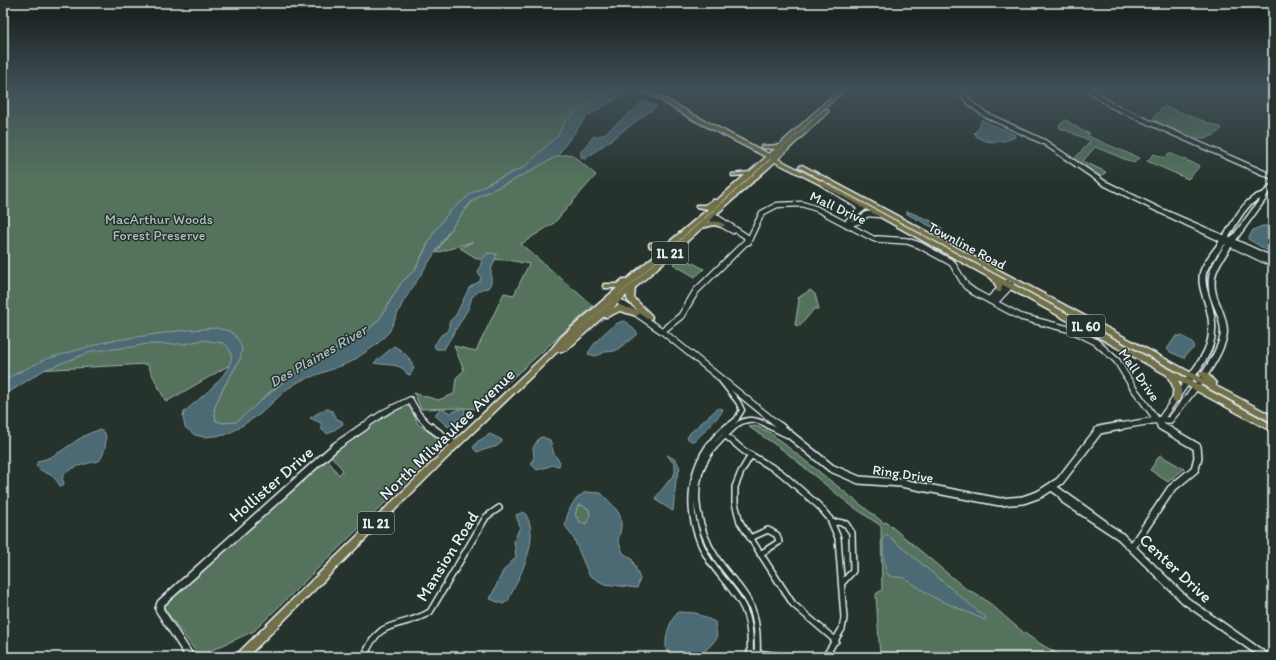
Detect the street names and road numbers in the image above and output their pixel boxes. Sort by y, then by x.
street label: Mall Drive [807,187,869,229]
street label: Townline Road [925,218,1009,274]
road number: IL 21 [652,242,688,264]
road number: IL 60 [1067,315,1105,337]
street label: Mall Drive [1115,345,1163,405]
street label: North Milwaukee Avenue [375,364,519,504]
street label: Hollister Drive [225,442,317,526]
street label: Ring Drive [871,461,935,487]
street label: Mansion Road [411,507,483,605]
road number: IL 21 [358,512,394,534]
street label: Center Drive [1136,529,1216,607]

